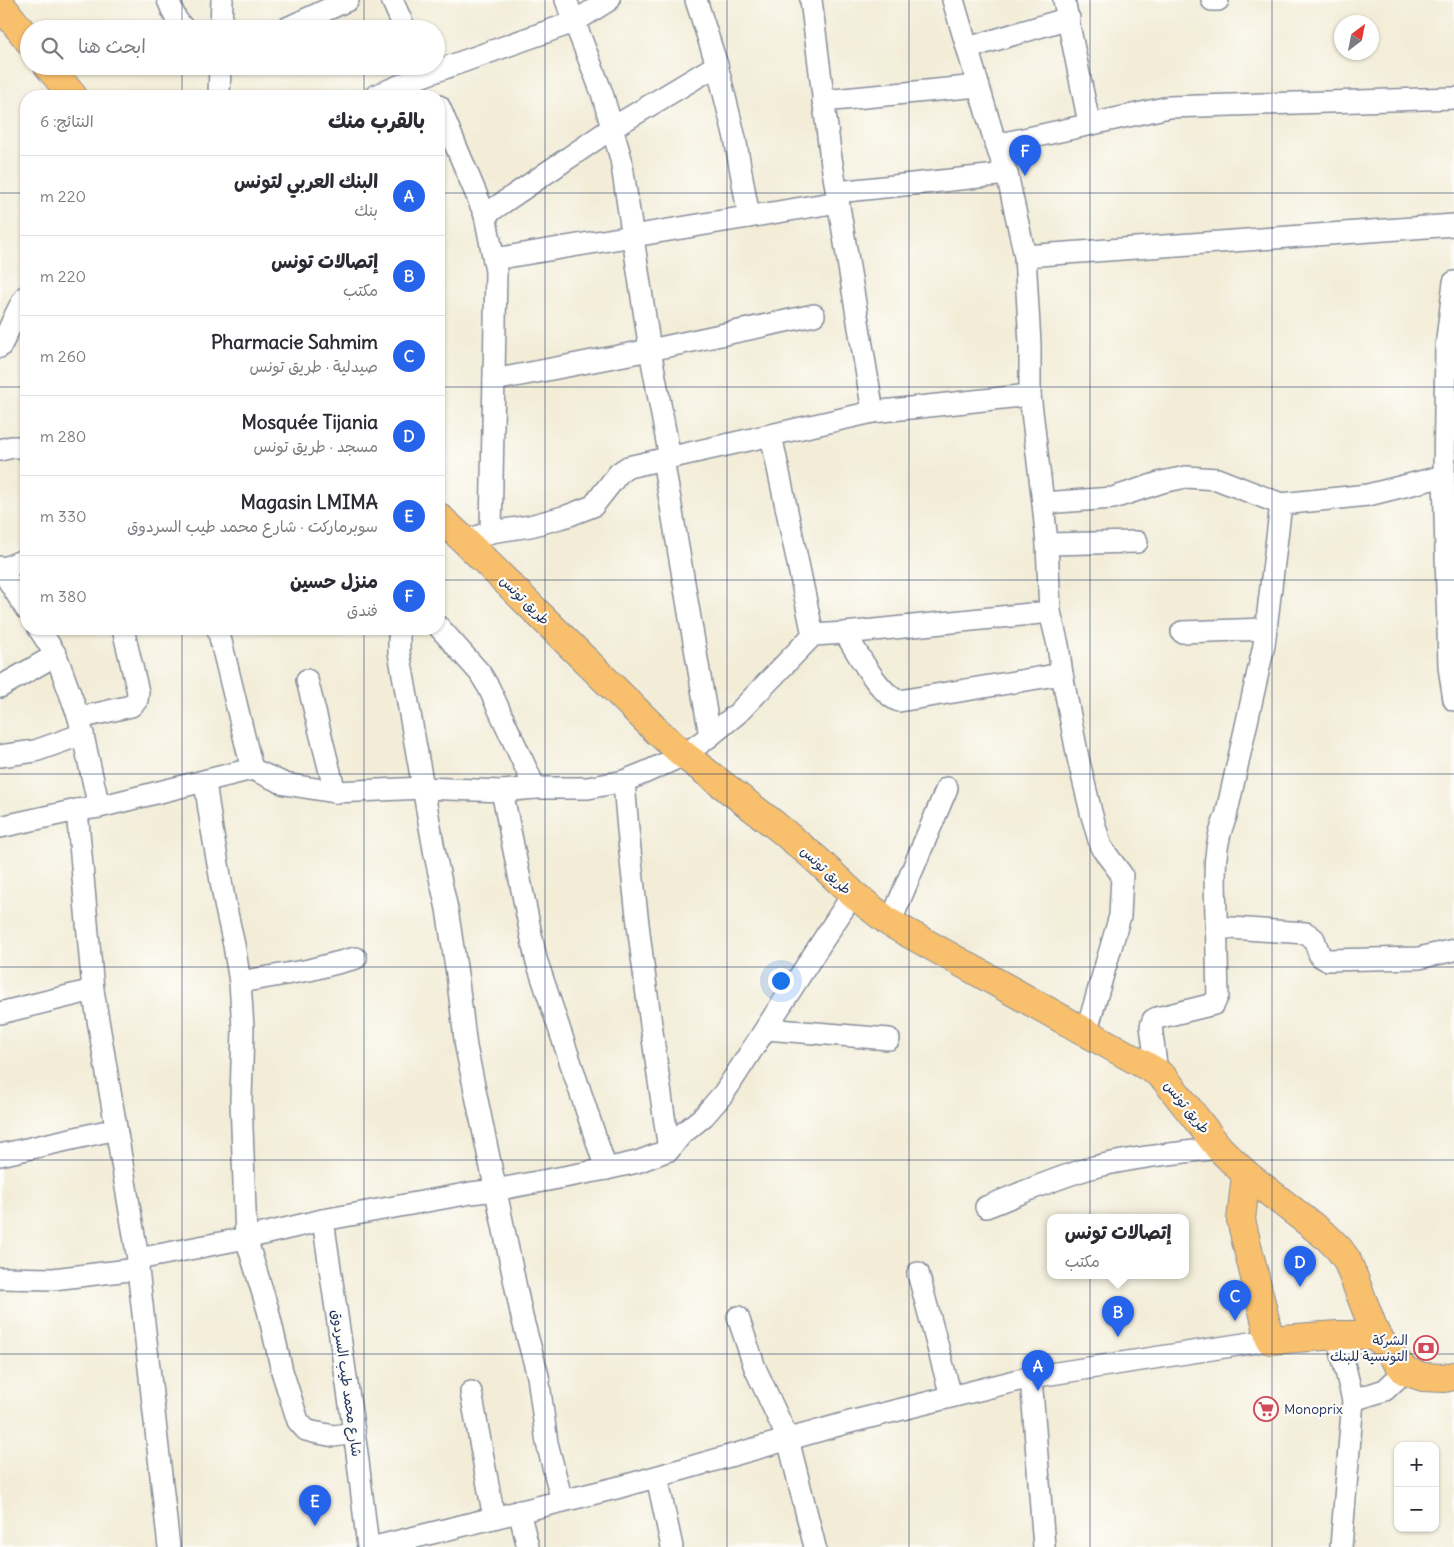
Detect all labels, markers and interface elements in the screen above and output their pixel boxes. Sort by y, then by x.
north arrow [1334,15,1379,60]
search box [20,20,445,75]
icon: search [38,34,66,62]
text: ابحث هنا [78,34,146,58]
text: بالقرب منك [328,107,425,134]
text: النتائج: 6 [40,111,94,131]
pin: F [1009,135,1041,176]
text: البنك العربي لتونس [234,169,378,193]
text: 220 m [40,186,86,206]
text: A [404,186,414,206]
text: بنك [354,200,378,220]
text: إتصالات تونس [271,249,378,273]
text: 220 m [40,266,86,286]
text: B [404,266,414,286]
text: مكتب [343,280,378,300]
text: Pharmacie Sahmim [211,330,378,354]
text: 260 m [40,346,86,366]
text: C [404,346,414,366]
text: صيدلية · طريق تونس [250,356,378,376]
text: Mosquée Tijania [242,410,378,434]
text: 280 m [40,426,86,446]
text: D [403,426,415,446]
text: مسجد · طريق تونس [253,436,378,456]
text: Magasin LMIMA [240,490,378,514]
text: 330 m [40,506,87,526]
text: E [404,506,414,526]
text: سوبرماركت · شارع محمد طيب السردوق [127,516,378,536]
text: منزل حسين [290,569,378,593]
street label: طريق تونس [496,571,554,629]
text: 380 m [40,586,87,606]
text: F [404,586,414,606]
text: فندق [347,600,378,620]
street label: طريق تونس [797,842,855,898]
your location [768,968,794,994]
street label: طريق تونس [1160,1077,1214,1137]
popup [1047,1214,1189,1279]
text: إتصالات تونس [1065,1220,1171,1244]
pin: D [1284,1246,1316,1287]
text: مكتب [1065,1251,1100,1271]
pin: C [1219,1280,1251,1321]
pin: B [1102,1296,1134,1337]
street label: شارع محمد طيب السردوق [327,1308,366,1458]
place label: الشركة التونسية للبنك [1330,1331,1408,1365]
bank icon: الشركة التونسية للبنك [1413,1335,1439,1361]
pin: A [1022,1350,1054,1391]
supermarket icon: Monoprix [1253,1396,1279,1422]
place label: Monoprix [1284,1400,1343,1418]
map controls [1394,1442,1439,1532]
button: + [1394,1442,1439,1487]
pin: E [299,1485,331,1526]
button: − [1394,1487,1439,1532]

